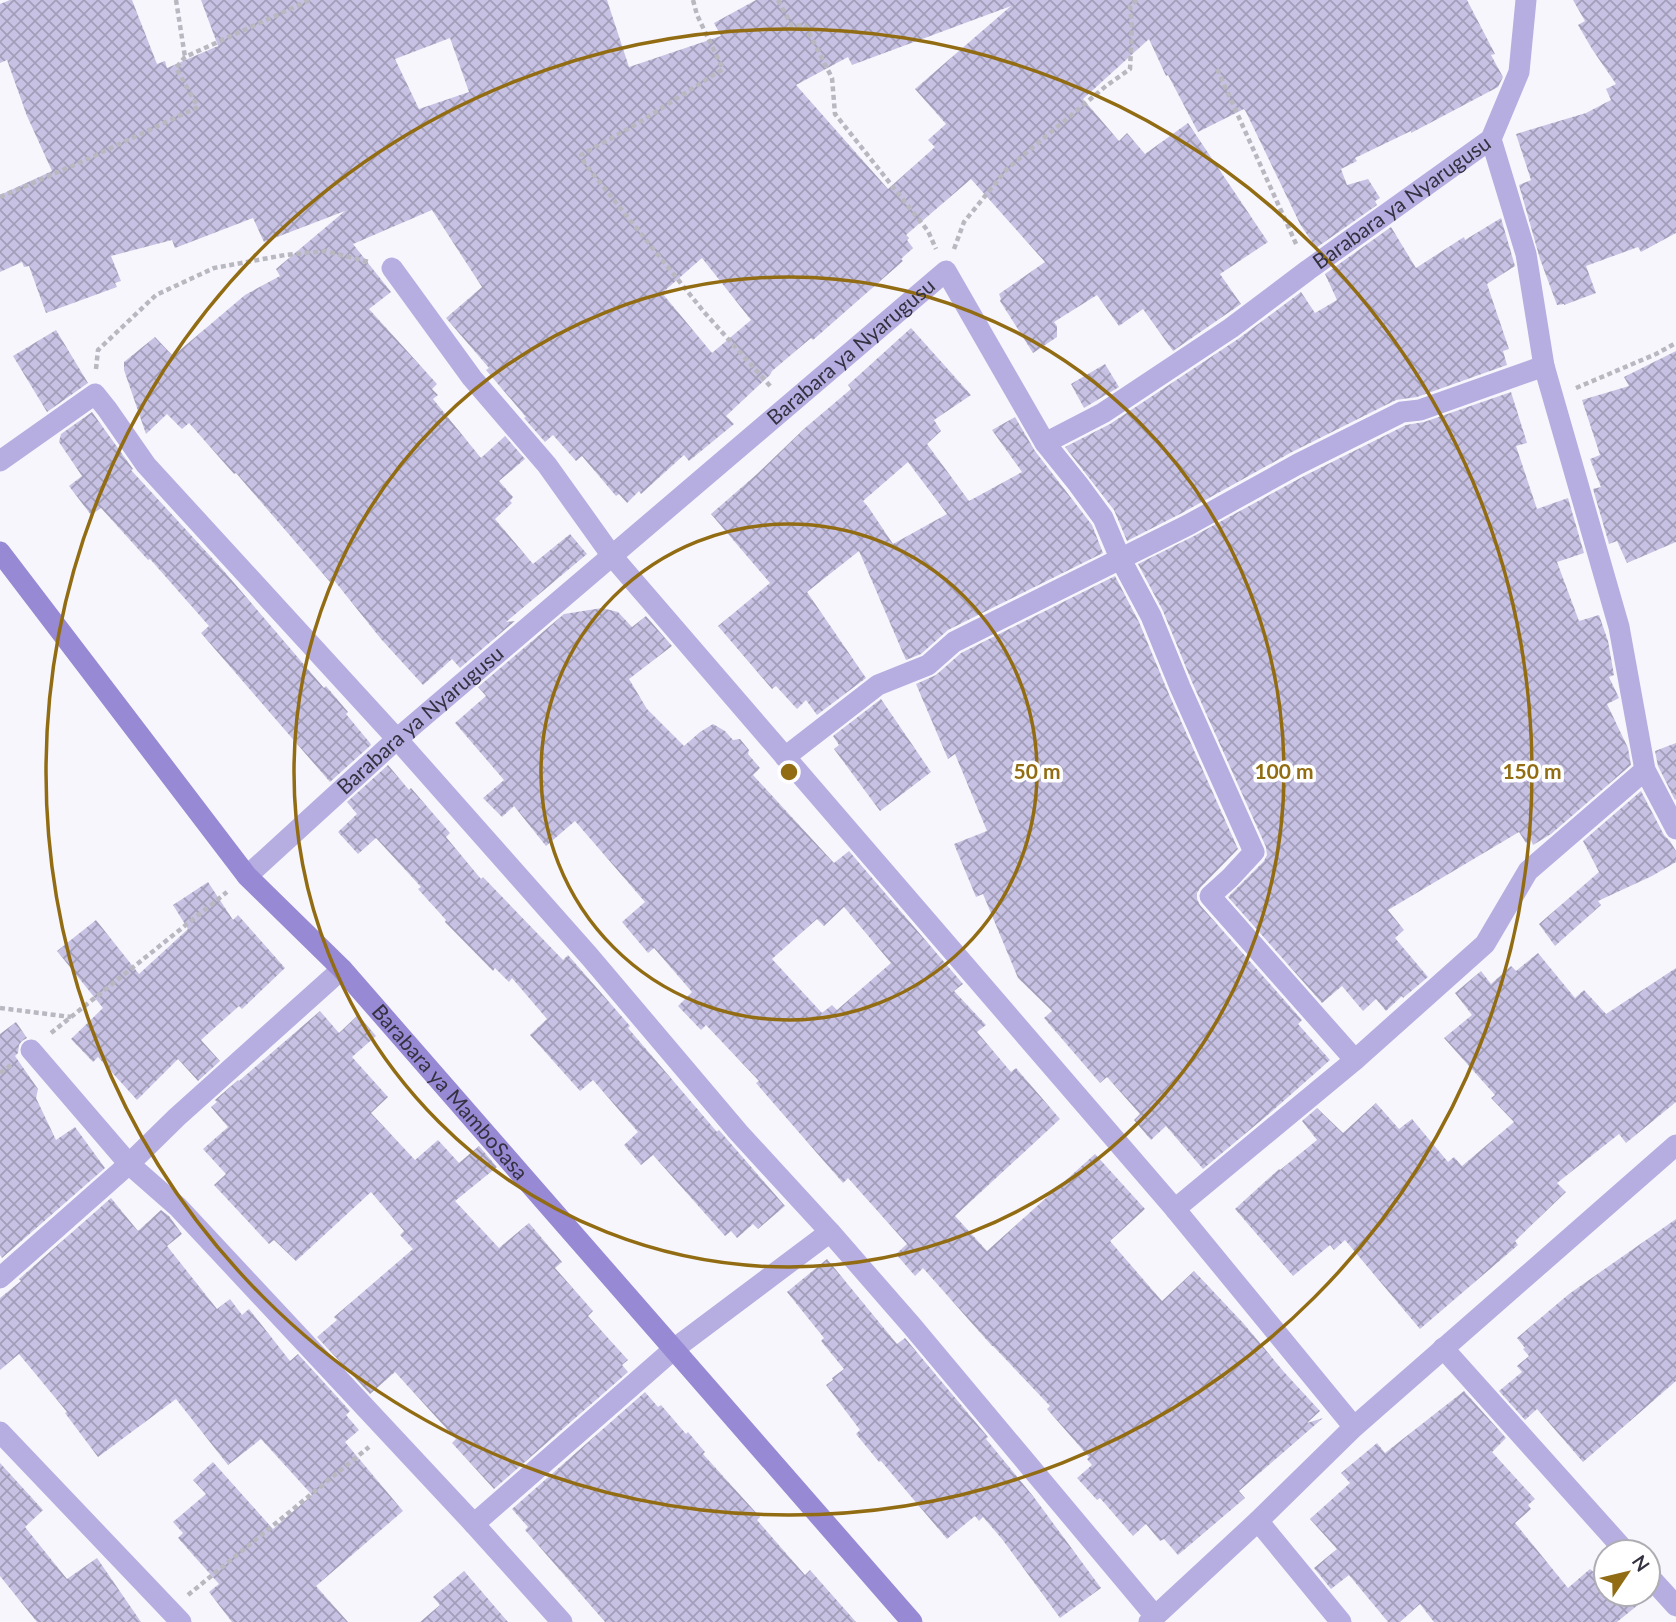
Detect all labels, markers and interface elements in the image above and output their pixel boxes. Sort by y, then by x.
street label: Barabara ya Nyarugusu [1307,129,1495,274]
street label: Barabara ya Nyarugusu [761,272,939,429]
street label: Barabara ya Nyarugusu [331,640,508,799]
text: 50 m [1013,758,1061,783]
text: 100 m [1254,758,1314,783]
text: 150 m [1502,758,1562,783]
centre of rings [777,760,801,784]
street label: Barabara ya MamboSasa [367,998,534,1184]
north arrow [1592,1538,1662,1608]
text: N [1628,1550,1655,1576]

